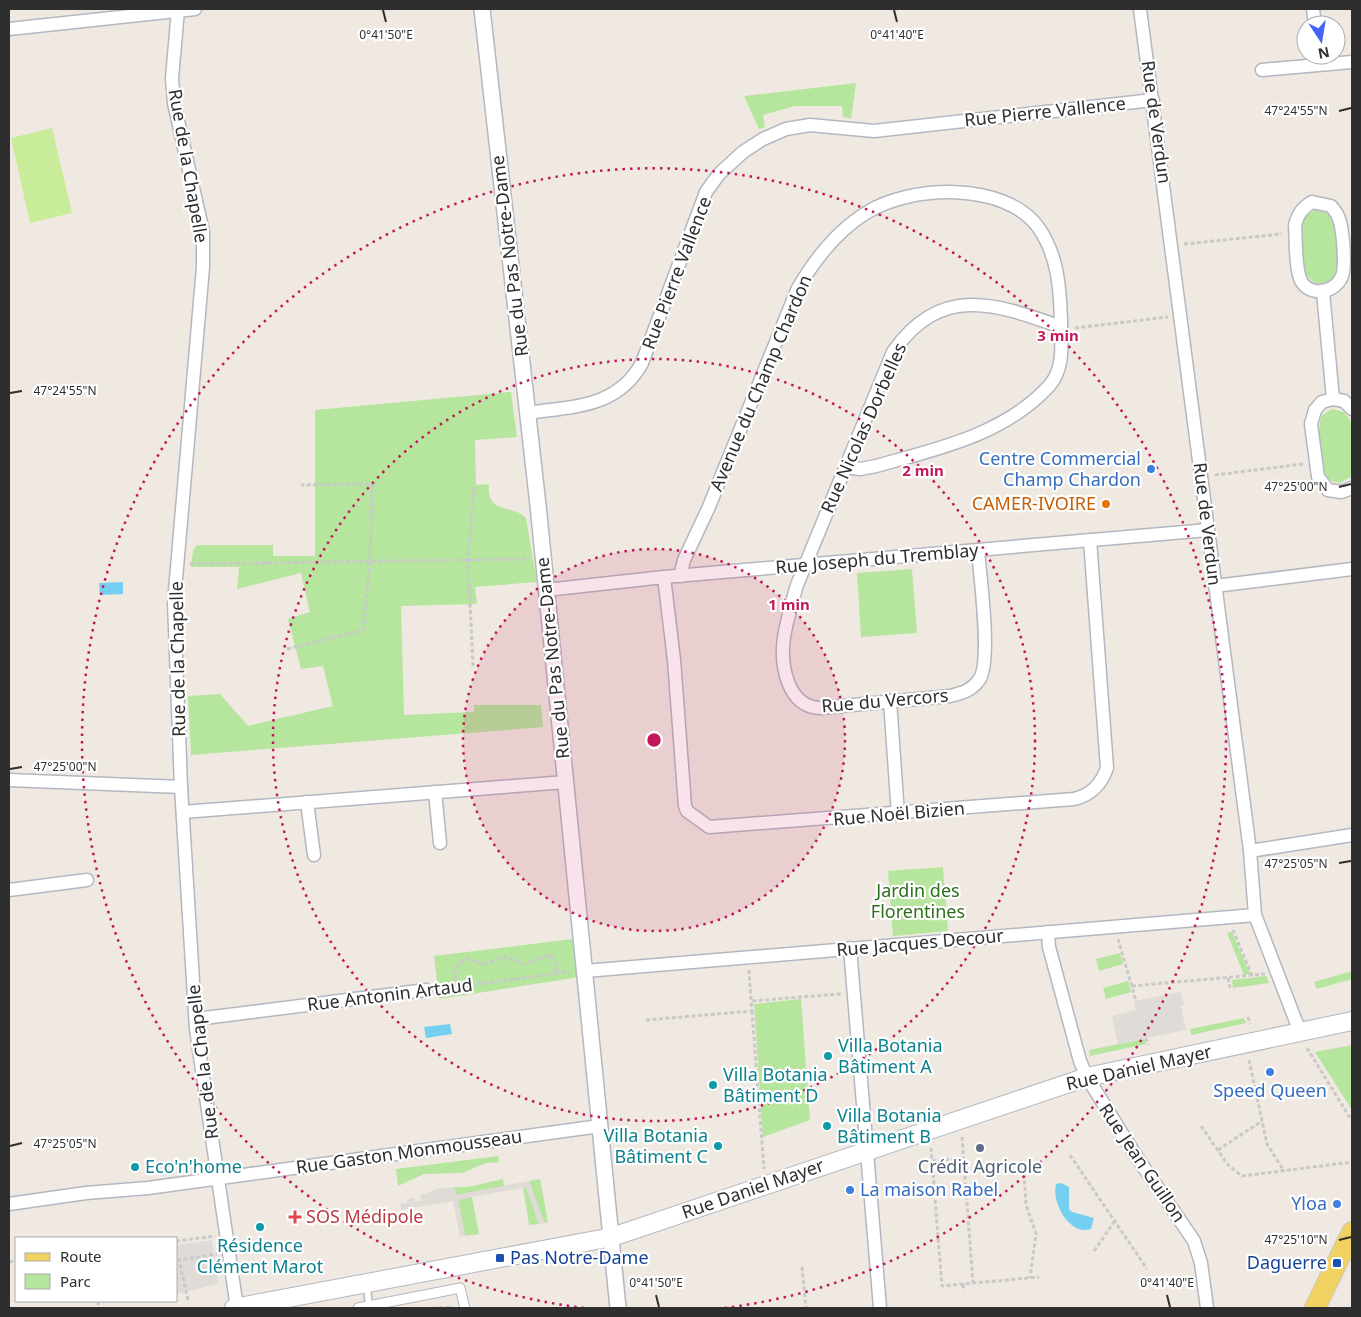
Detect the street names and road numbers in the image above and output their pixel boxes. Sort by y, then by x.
street label: Rue de Verdun [1136,59,1178,185]
street label: Rue de la Chapelle [164,87,214,245]
street label: Rue Pierre Vallence [963,91,1127,131]
street label: Rue du Pas Notre-Dame [485,154,533,358]
street label: Rue Pierre Vallence [636,193,716,353]
street label: Avenue du Champ Chardon [704,271,817,494]
street label: Rue Nicolas Dorbelles [815,339,911,516]
street label: Rue de Verdun [1189,461,1227,587]
street label: Rue Joseph du Tremblay [774,537,980,579]
street label: Rue du Pas Notre-Dame [529,556,575,760]
street label: Rue de la Chapelle [164,581,190,737]
street label: Rue du Vercors [820,683,949,718]
street label: Rue Noël Bizien [832,795,966,831]
street label: Rue Jacques Decour [835,923,1005,961]
street label: Rue Antonin Artaud [306,972,474,1016]
street label: Rue de la Chapelle [181,983,223,1141]
street label: Rue Daniel Mayer [1064,1038,1215,1095]
street label: Rue Jean Guillon [1094,1098,1191,1226]
street label: Rue Gaston Monmousseau [294,1123,523,1179]
street label: Rue Daniel Mayer [678,1152,827,1224]

